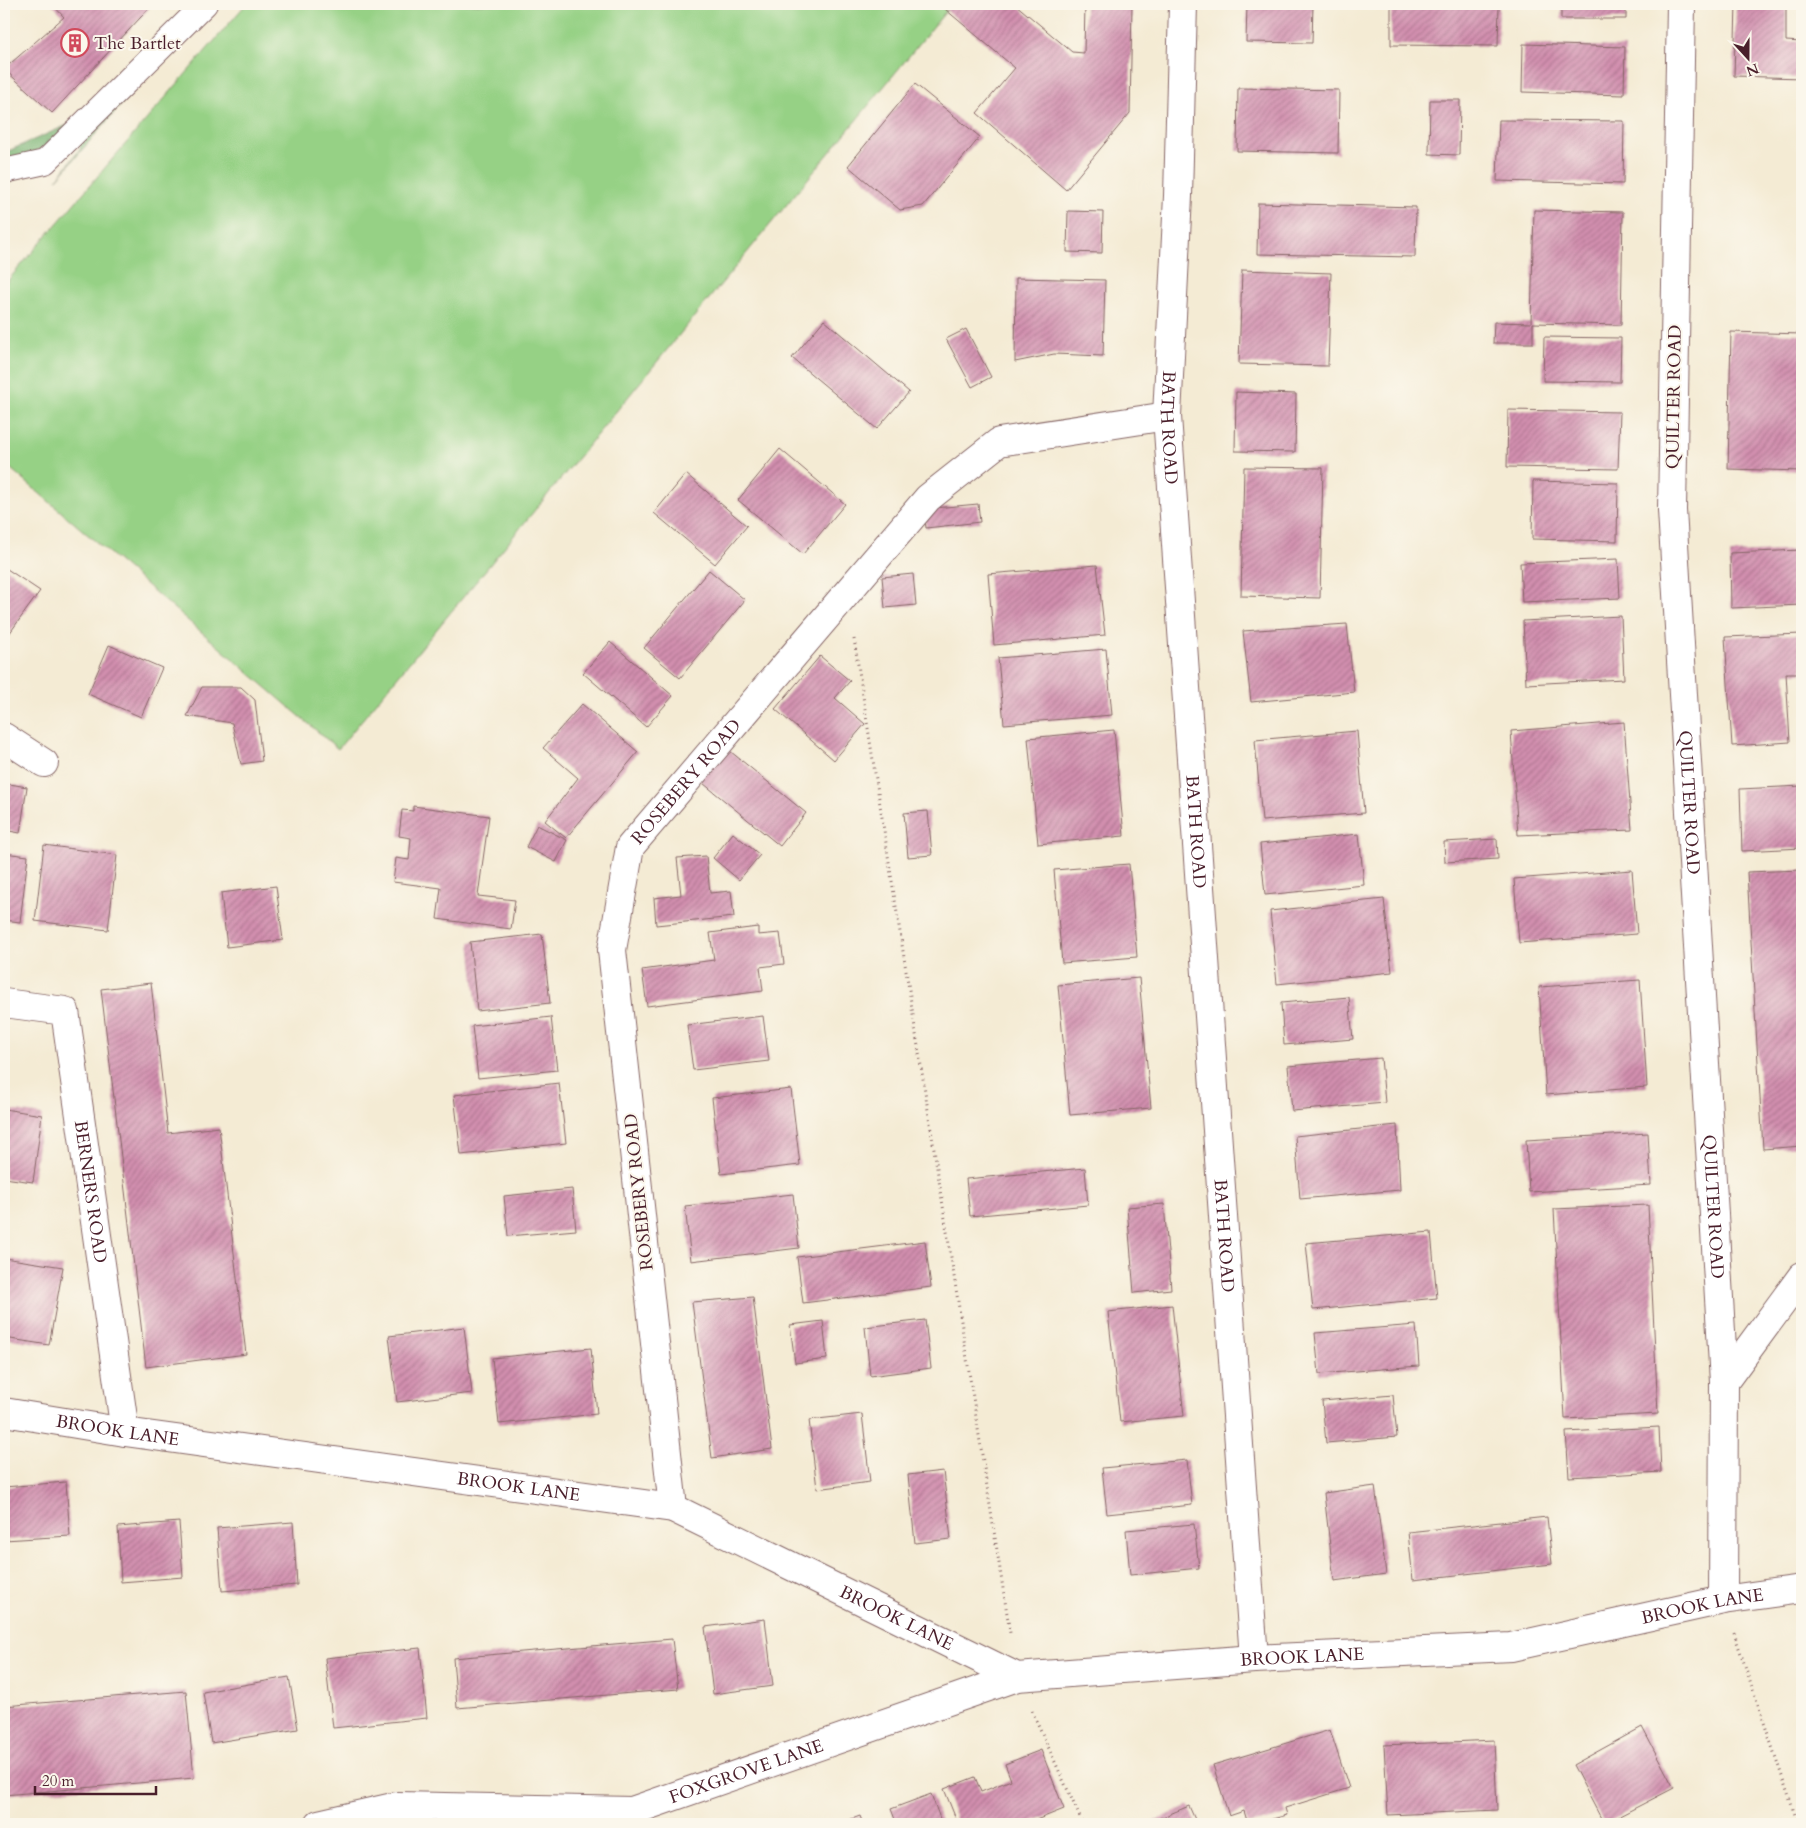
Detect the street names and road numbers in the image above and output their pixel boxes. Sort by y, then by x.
street label: QUILTER ROAD [1660,325,1688,469]
street label: BATH ROAD [1154,370,1184,485]
street label: ROSEBERY ROAD [625,713,747,850]
street label: QUILTER ROAD [1673,730,1706,875]
street label: BATH ROAD [1180,774,1213,889]
street label: ROSEBERY ROAD [618,1112,660,1272]
street label: BERNERS ROAD [68,1119,113,1265]
street label: QUILTER ROAD [1697,1134,1730,1280]
street label: BATH ROAD [1208,1178,1241,1293]
street label: BROOK LANE [54,1408,181,1452]
street label: BROOK LANE [455,1466,582,1508]
street label: BROOK LANE [835,1579,958,1656]
street label: BROOK LANE [1639,1582,1765,1630]
street label: BROOK LANE [1239,1641,1365,1673]
street label: FOXGROVE LANE [666,1733,827,1810]

